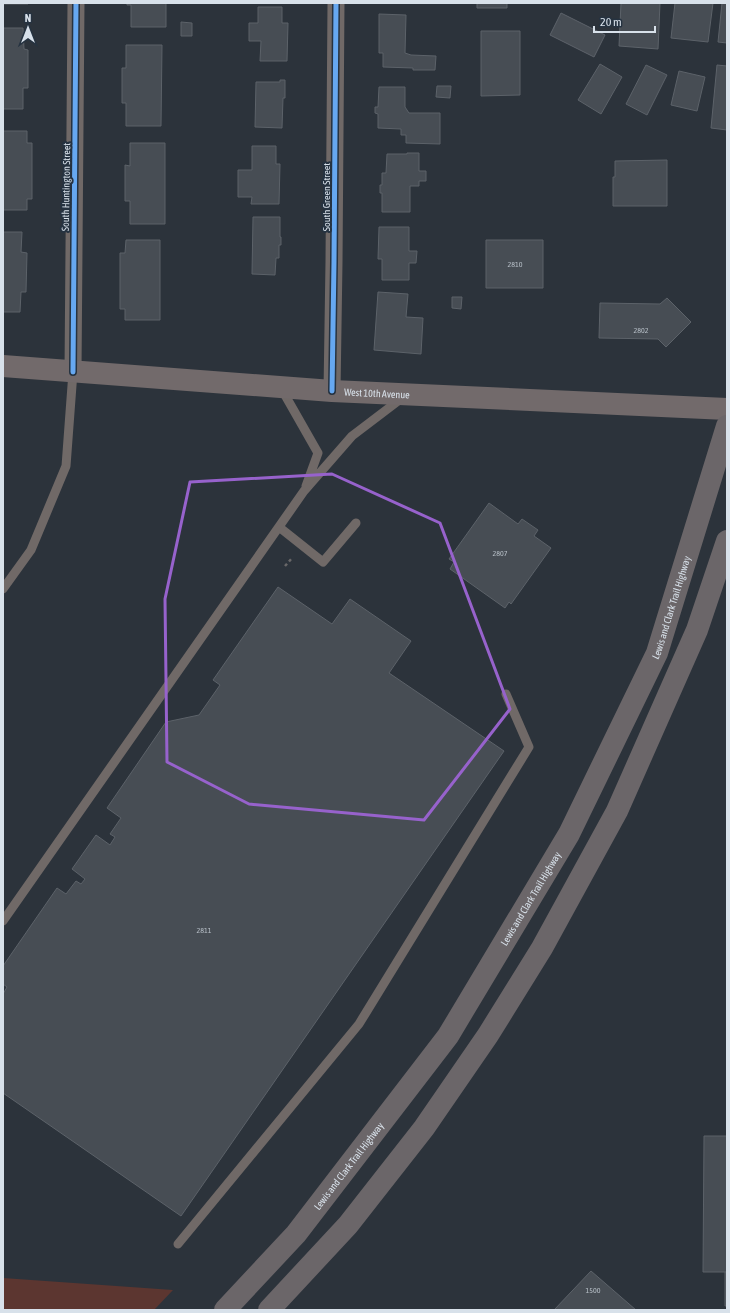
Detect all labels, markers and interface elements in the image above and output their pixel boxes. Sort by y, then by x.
north arrow [8,8,48,48]
scale bar [594,8,655,34]
text: N [25,12,31,24]
text: 20 m [600,15,622,29]
street label: South Huntington Street [60,143,72,231]
street label: South Green Street [321,163,332,231]
house number: 2810 [507,260,523,269]
house number: 2802 [633,326,649,335]
street label: West 10th Avenue [344,386,410,400]
house number: 2807 [492,549,508,558]
street label: Lewis and Clark Trail Highway [649,555,692,661]
street label: Lewis and Clark Trail Highway [498,850,563,947]
house number: 2811 [196,926,212,935]
street label: Lewis and Clark Trail Highway [311,1120,385,1212]
house number: 1500 [585,1286,601,1295]

